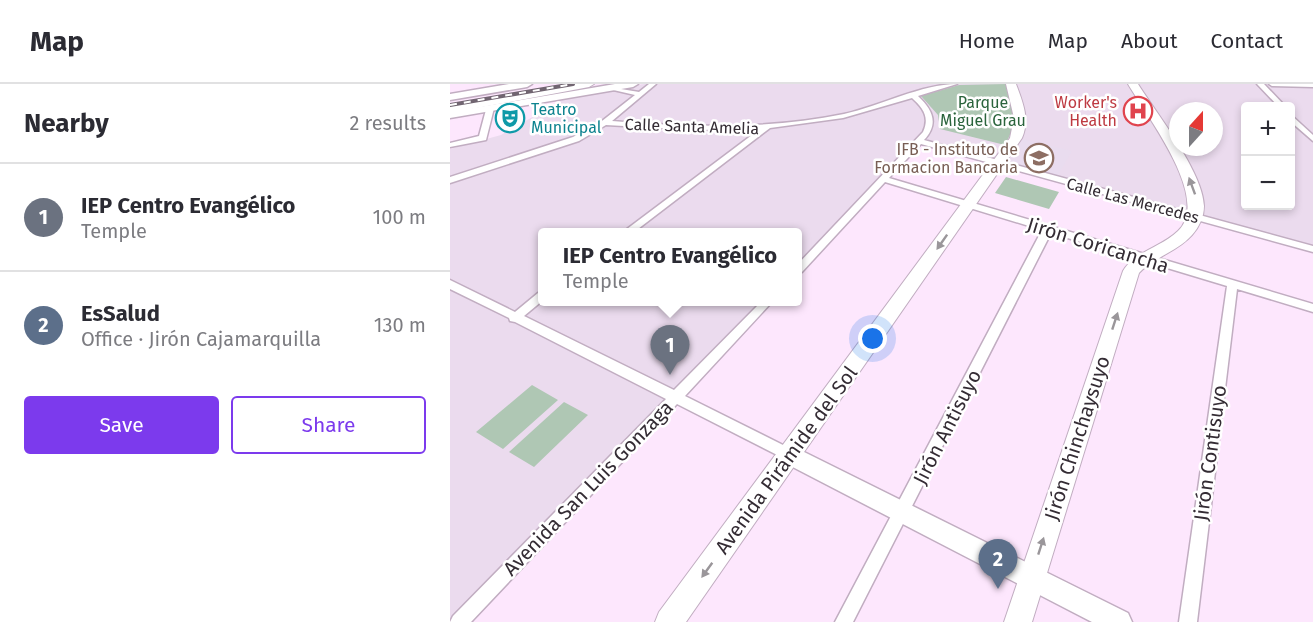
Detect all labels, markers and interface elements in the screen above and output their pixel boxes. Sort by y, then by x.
text: Map [30,25,84,58]
text: Home [959,28,1015,54]
text: Map [1048,28,1088,54]
text: About [1121,28,1178,54]
text: Contact [1211,28,1283,54]
park label: Parque Miguel Grau [940,93,1026,130]
place label: Worker's Health [1055,93,1117,130]
hospital icon: Worker's Health [1122,95,1154,127]
place label: Teatro Municipal [531,100,602,137]
theatre icon: Teatro Municipal [494,102,526,134]
north arrow [1169,102,1223,156]
map controls [1241,102,1295,210]
button: + [1241,102,1295,156]
text: Nearby [24,108,109,139]
text: 2 results [349,111,426,135]
street label: Calle Santa Amelia [624,115,760,138]
place label: IFB - Instituto de Formacion Bancaria [874,140,1018,177]
school or university icon: IFB - Instituto de Formacion Bancaria [1023,142,1055,174]
button: − [1241,156,1295,210]
street label: Calle Las Mercedes [1065,174,1201,227]
one-way arrow [1186,177,1196,195]
text: IEP Centro Evangélico [81,192,295,219]
text: 1 [39,205,48,229]
text: 100 m [373,205,426,229]
street label: Jirón Coricancha [1024,212,1172,278]
text: Temple [81,219,147,243]
popup [538,228,802,306]
one-way arrow [936,233,948,249]
text: IEP Centro Evangélico [563,242,777,269]
text: Temple [563,269,629,293]
text: EsSalud [81,300,160,327]
one-way arrow [1110,312,1120,330]
text: 2 [38,313,49,337]
text: 130 m [374,313,426,337]
your location [858,324,887,353]
pin: 1 [650,326,690,375]
text: Office · Jirón Cajamarquilla [81,327,321,351]
street label: Jirón Chinchaysuyo [1039,353,1115,523]
street label: Avenida Pirámide del Sol [710,361,862,559]
street label: Jirón Antisuyo [908,365,986,489]
street label: Jirón Contisuyo [1189,383,1231,523]
street label: Avenida San Luis Gonzaga [498,395,678,581]
button: Save [24,396,219,454]
button: Share [231,396,426,454]
one-way arrow [1037,537,1047,555]
pin: 2 [978,540,1018,589]
one-way arrow [701,563,713,578]

